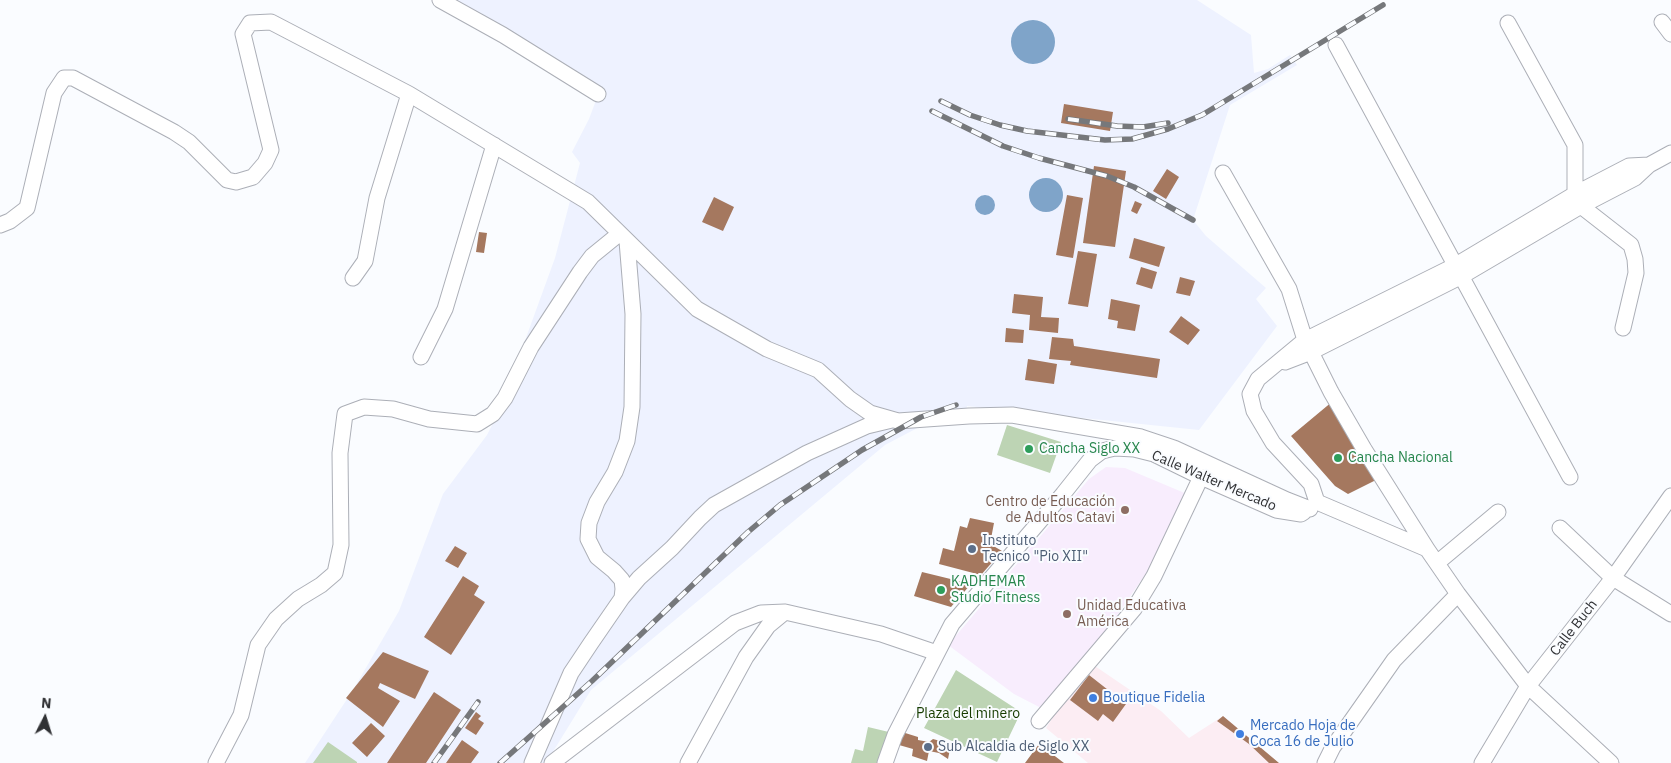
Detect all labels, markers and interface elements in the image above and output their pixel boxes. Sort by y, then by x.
place label: Cancha Siglo XX [1039,441,1140,457]
marker: Cancha Siglo XX [1023,443,1035,455]
street label: Calle Walter Mercado [1149,447,1279,515]
place label: Cancha Nacional [1348,450,1453,466]
marker: Cancha Nacional [1332,452,1344,464]
place label: Centro de Educación de Adultos Catavi [985,494,1115,526]
marker: Centro de Educación de Adultos Catavi [1119,504,1131,516]
place label: Instituto Tecnico "Pio XII" [982,533,1088,566]
marker: Instituto Tecnico "Pio XII" [966,543,978,555]
place label: KADHEMAR Studio Fitness [951,574,1040,606]
marker: KADHEMAR Studio Fitness [935,584,947,596]
street label: Calle Buch [1547,597,1601,659]
place label: Unidad Educativa América [1077,598,1186,630]
marker: Unidad Educativa América [1061,608,1073,620]
place label: Boutique Fidelia [1103,690,1205,706]
marker: Boutique Fidelia [1087,692,1099,704]
north arrow [20,693,70,743]
text: N [40,694,52,712]
park label: Plaza del minero [916,706,1020,722]
place label: Mercado Hoja de Coca 16 de Julio [1250,718,1356,750]
marker: Mercado Hoja de Coca 16 de Julio [1234,728,1246,740]
place label: Sub Alcaldia de Siglo XX [938,739,1089,755]
marker: Sub Alcaldia de Siglo XX [922,741,934,753]

